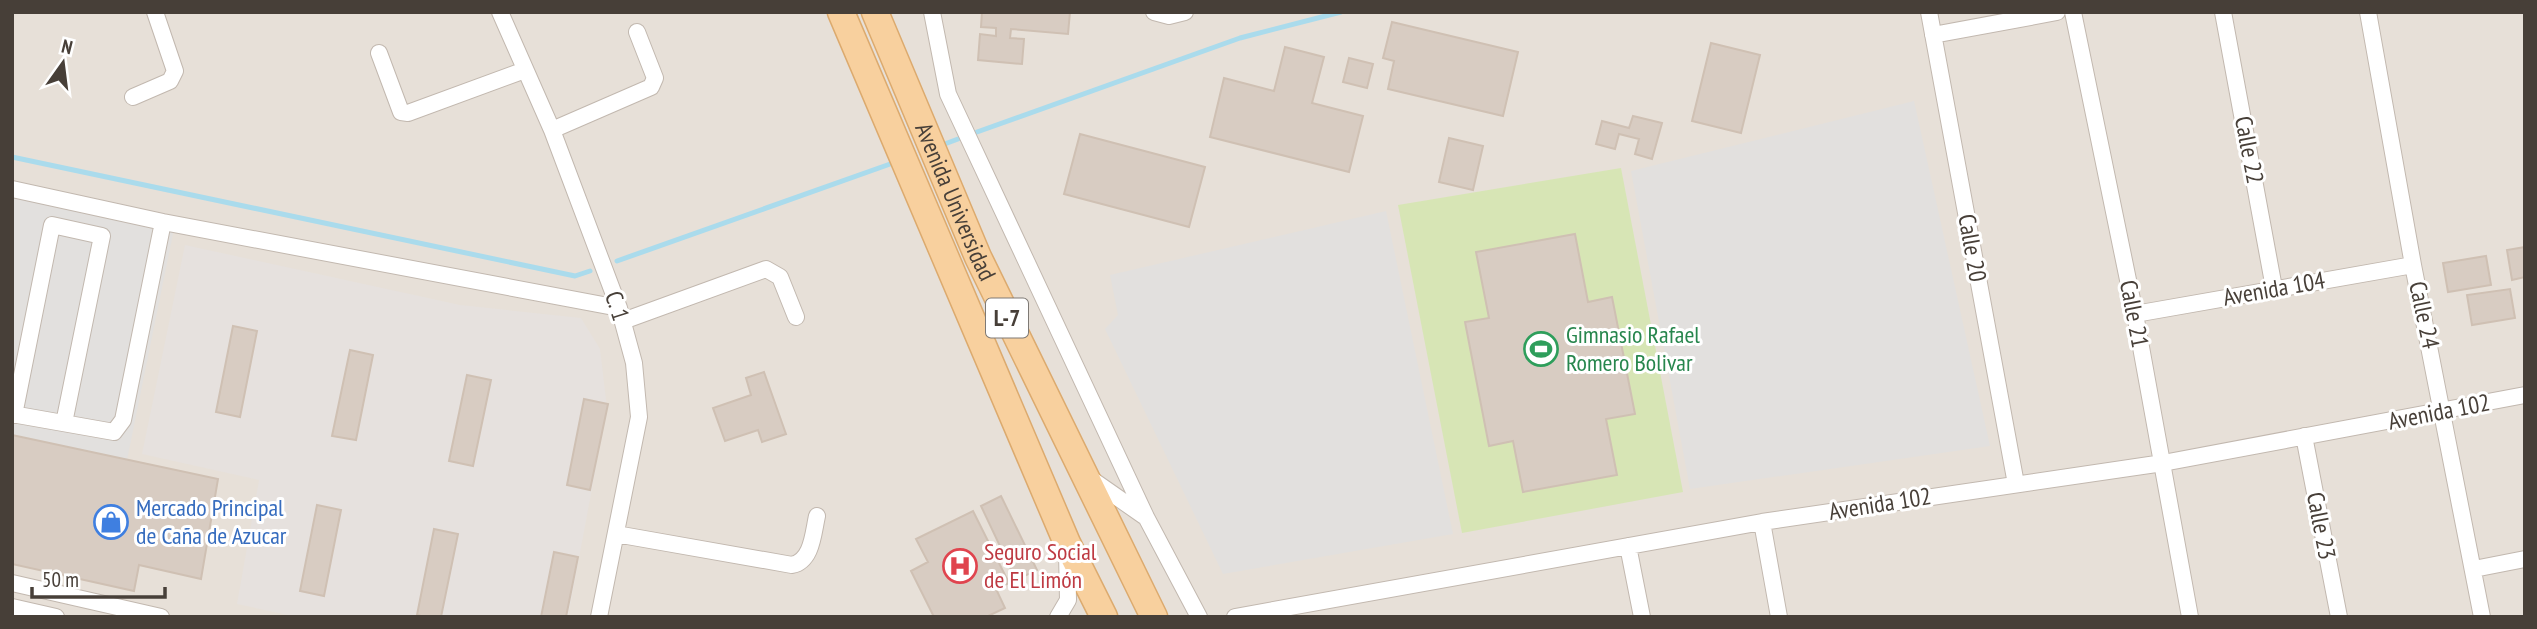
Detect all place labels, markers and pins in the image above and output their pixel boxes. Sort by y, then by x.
place label: Gimnasio Rafael Romero Bolivar [1566,319,1700,378]
sports icon: Gimnasio Rafael Romero Bolivar [1522,330,1560,368]
place label: Mercado Principal de Caña de Azucar [136,492,287,551]
shop icon: Mercado Principal de Caña de Azucar [92,503,130,541]
place label: Seguro Social de El Limón [984,536,1097,595]
hospital icon: Seguro Social de El Limón [941,547,979,585]

